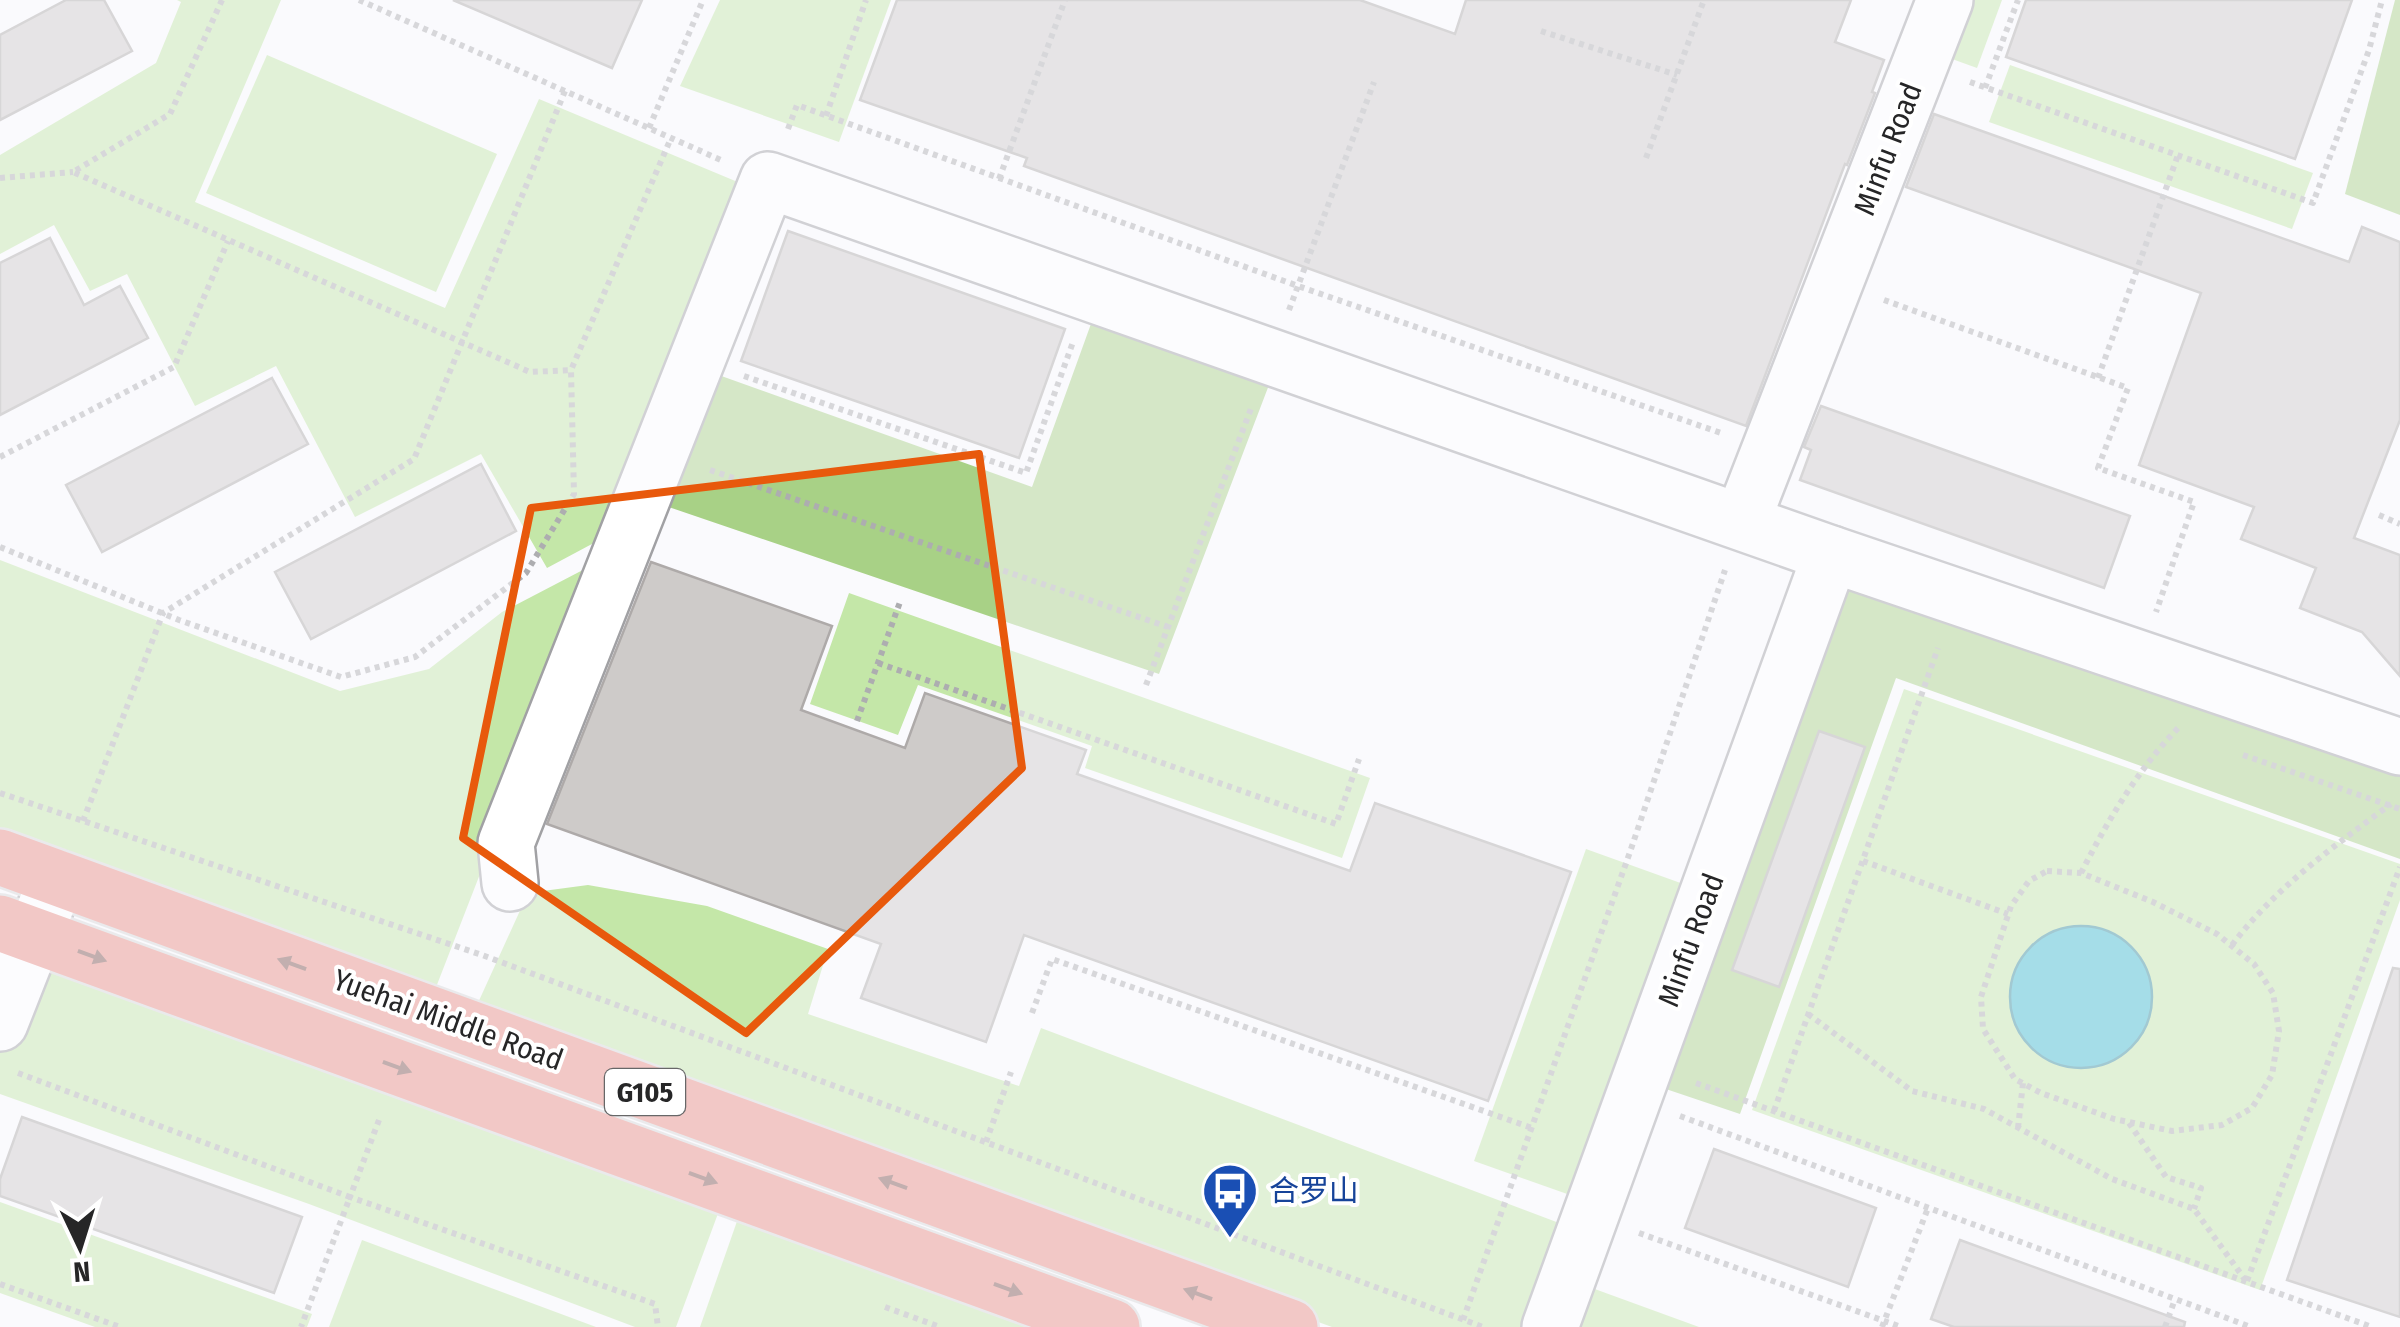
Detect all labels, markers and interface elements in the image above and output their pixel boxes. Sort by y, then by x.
street label: Minfu Road [1846,78,1930,220]
street label: Minfu Road [1650,869,1732,1011]
one-way arrow [77,949,107,964]
one-way arrow [276,956,306,971]
street label: Yuehai Middle Road [328,962,568,1078]
one-way arrow [383,1060,413,1075]
road number: G105 [605,1069,685,1115]
bus stop icon: 合罗山 [1200,1161,1260,1240]
one-way arrow [688,1171,718,1186]
place label: 合罗山 [1269,1173,1359,1209]
one-way arrow [878,1175,908,1190]
north arrow [30,1197,130,1297]
text: N [72,1254,91,1288]
one-way arrow [993,1282,1023,1297]
one-way arrow [1183,1286,1213,1301]

